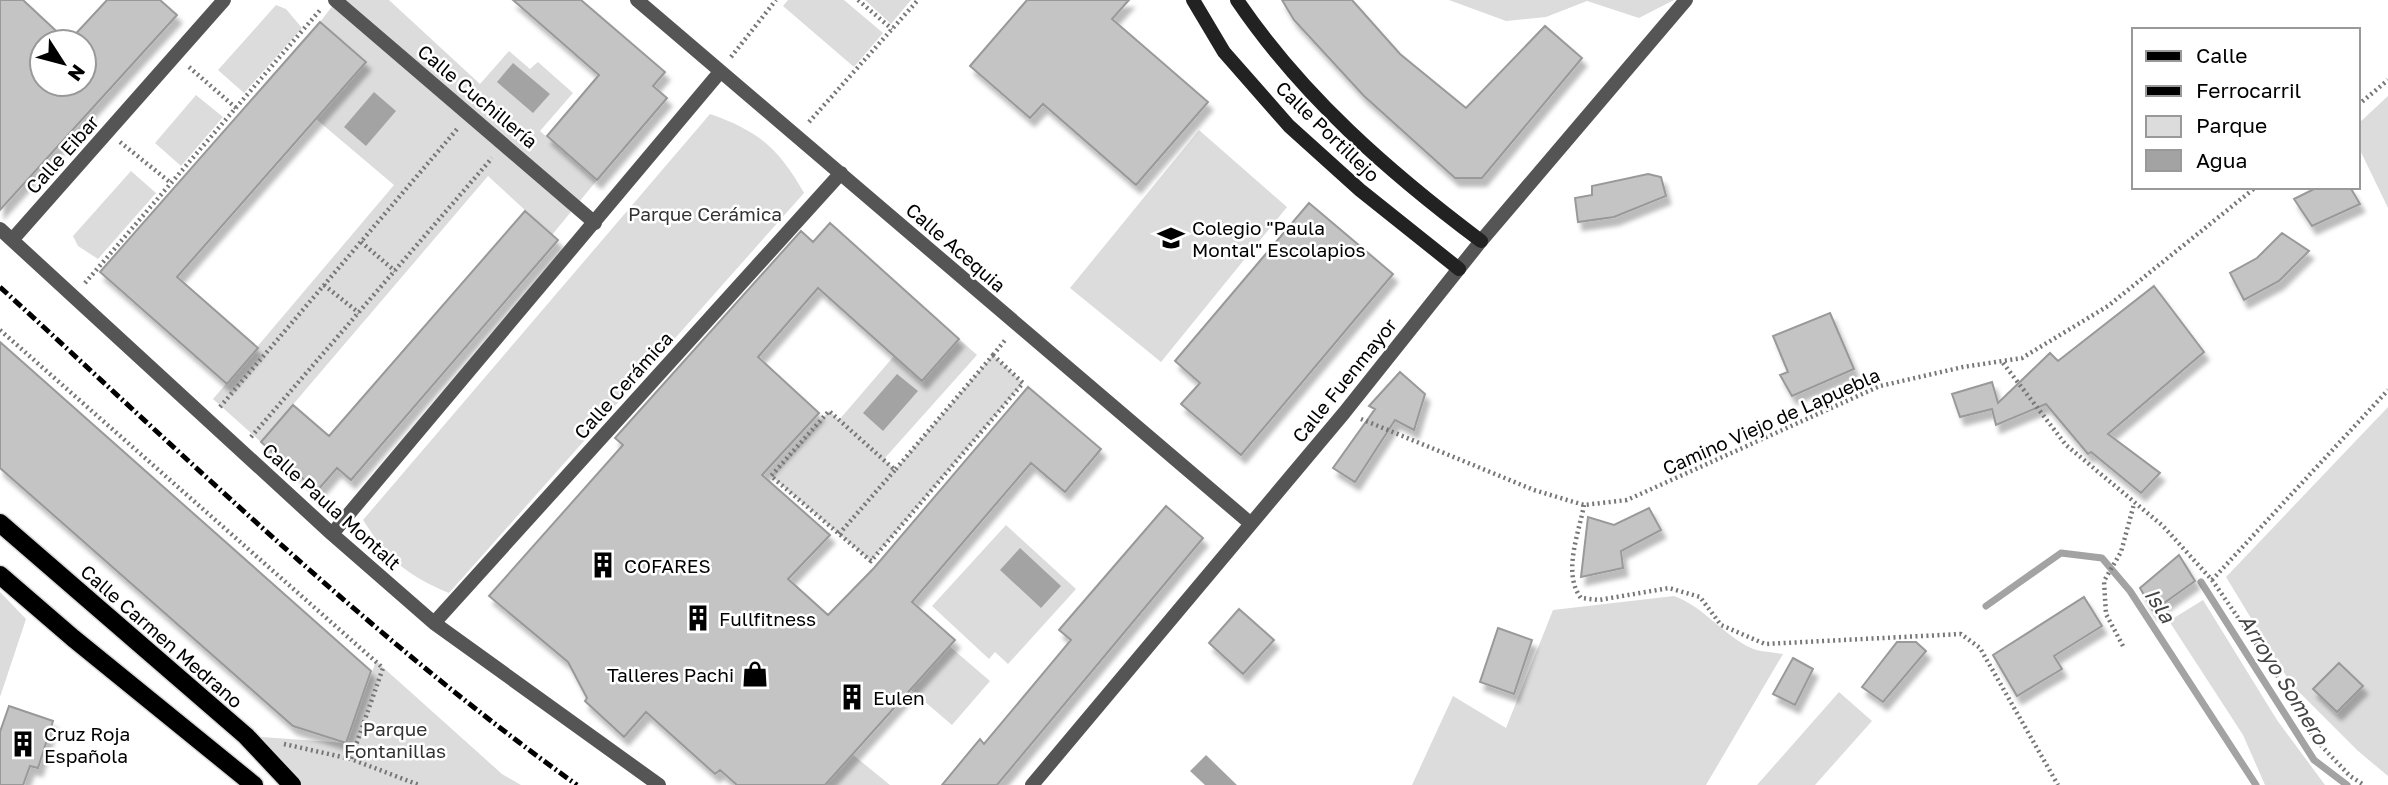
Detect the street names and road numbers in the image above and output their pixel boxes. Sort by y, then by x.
street label: Calle Cuchillería [413,39,543,153]
street label: Calle Portillejo [1271,76,1385,186]
street label: Calle Eibar [21,109,104,198]
street label: Calle Acequia [902,198,1010,296]
street label: Calle Fuenmayor [1287,313,1401,447]
street label: Calle Cerámica [569,327,677,443]
street label: Camino Viejo de Lapuebla [1659,363,1883,479]
street label: Calle Paula Montalt [258,438,406,574]
street label: Calle Carmen Medrano [76,559,248,713]

